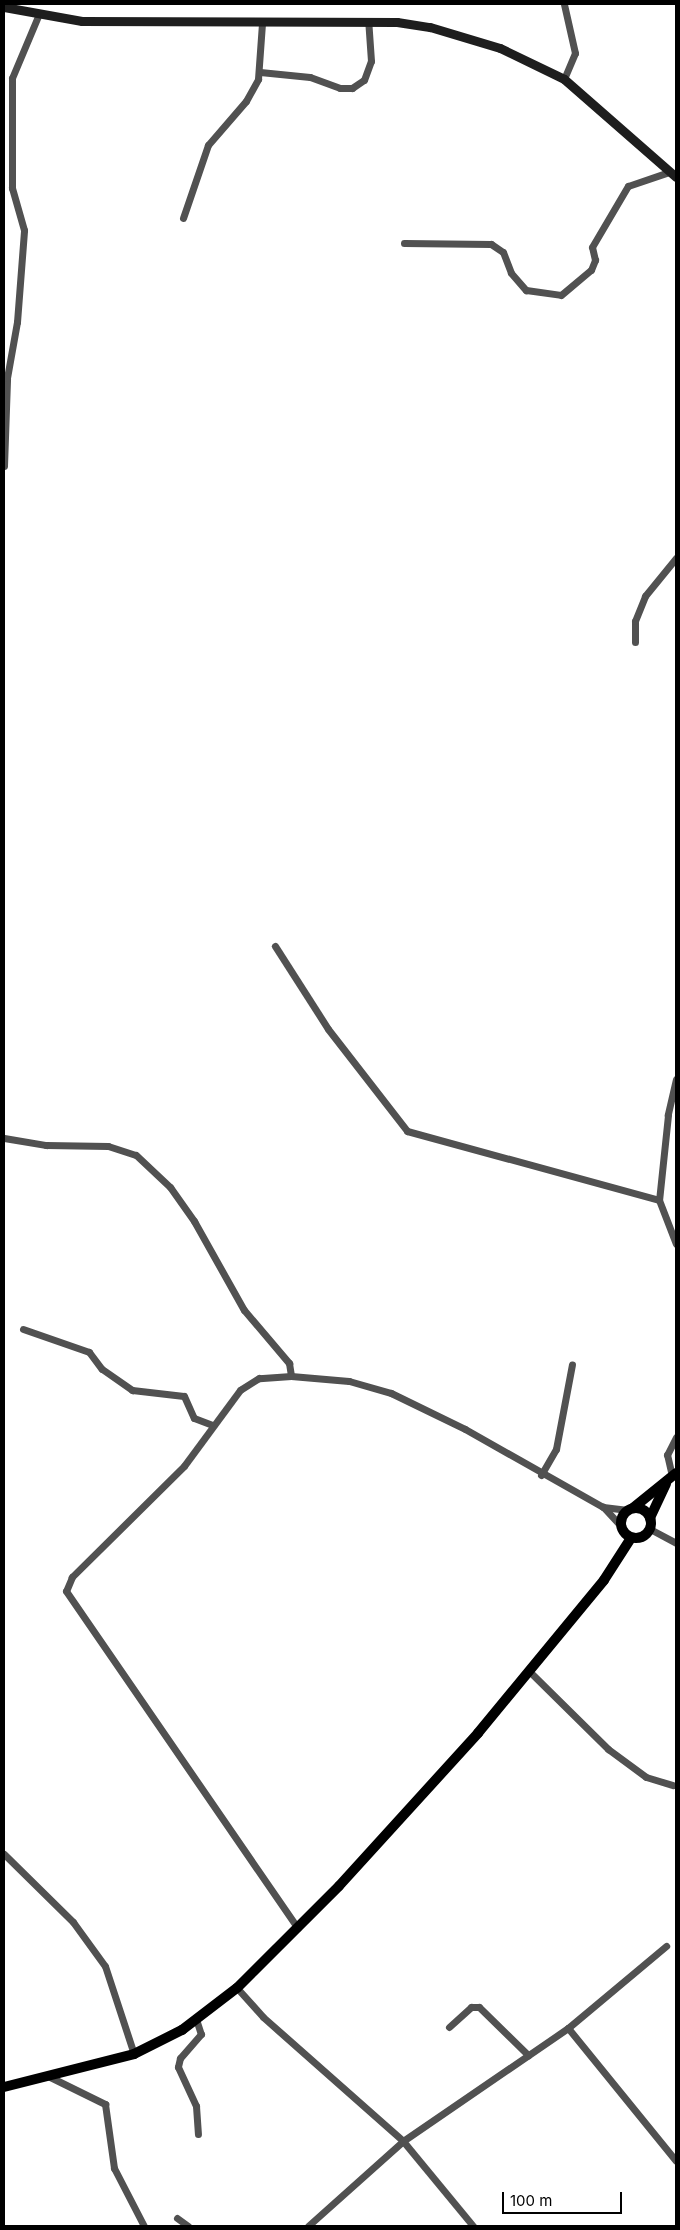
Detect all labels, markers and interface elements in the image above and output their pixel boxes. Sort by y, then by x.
scale bar [505,2182,625,2214]
text: 100 m [510,2191,552,2210]

